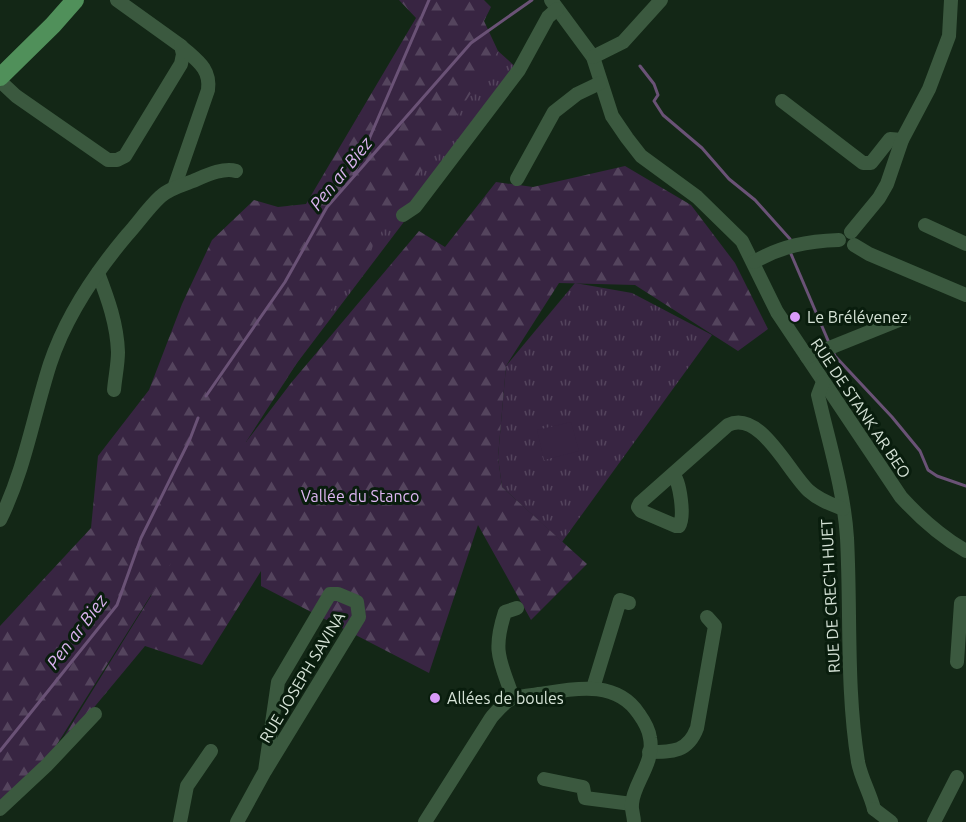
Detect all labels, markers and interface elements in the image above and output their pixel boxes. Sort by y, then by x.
water label: Pen ar Biez [305,132,376,214]
place label: Le Brélévenez [807,308,908,326]
marker: Le Brélévenez [788,310,802,324]
street label: RUE DE STANK AR BEO [808,335,914,481]
park label: Vallée du Stanco [301,487,419,505]
street label: RUE DE CREC'H HUET [817,518,843,674]
water label: Pen ar Biez [42,590,111,672]
street label: RUE JOSEPH SAVINA [256,608,349,746]
place label: Allées de boules [447,689,564,707]
marker: Allées de boules [428,691,442,705]

